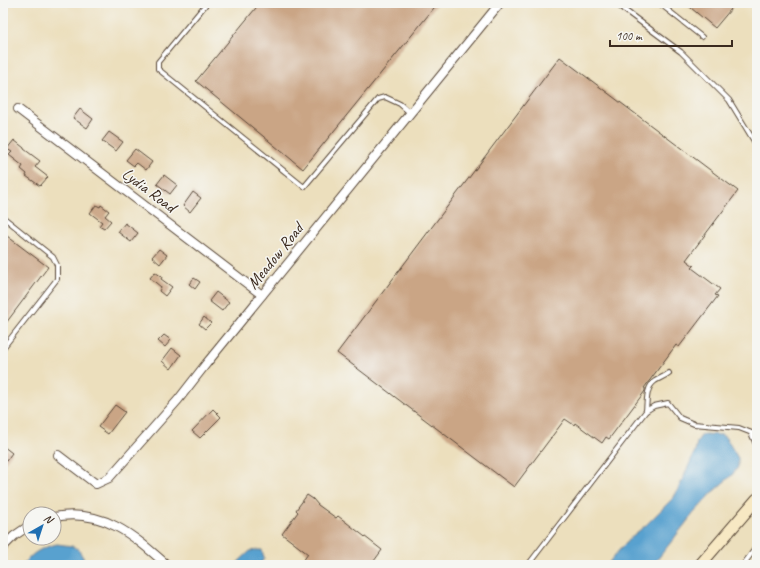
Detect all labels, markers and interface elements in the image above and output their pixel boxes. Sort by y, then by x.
scale bar [610,22,732,48]
text: 100 m [616,28,643,44]
street label: Lydia Road [118,163,182,218]
street label: Meadow Road [242,217,309,293]
north arrow [22,506,62,546]
text: N [41,511,57,527]

